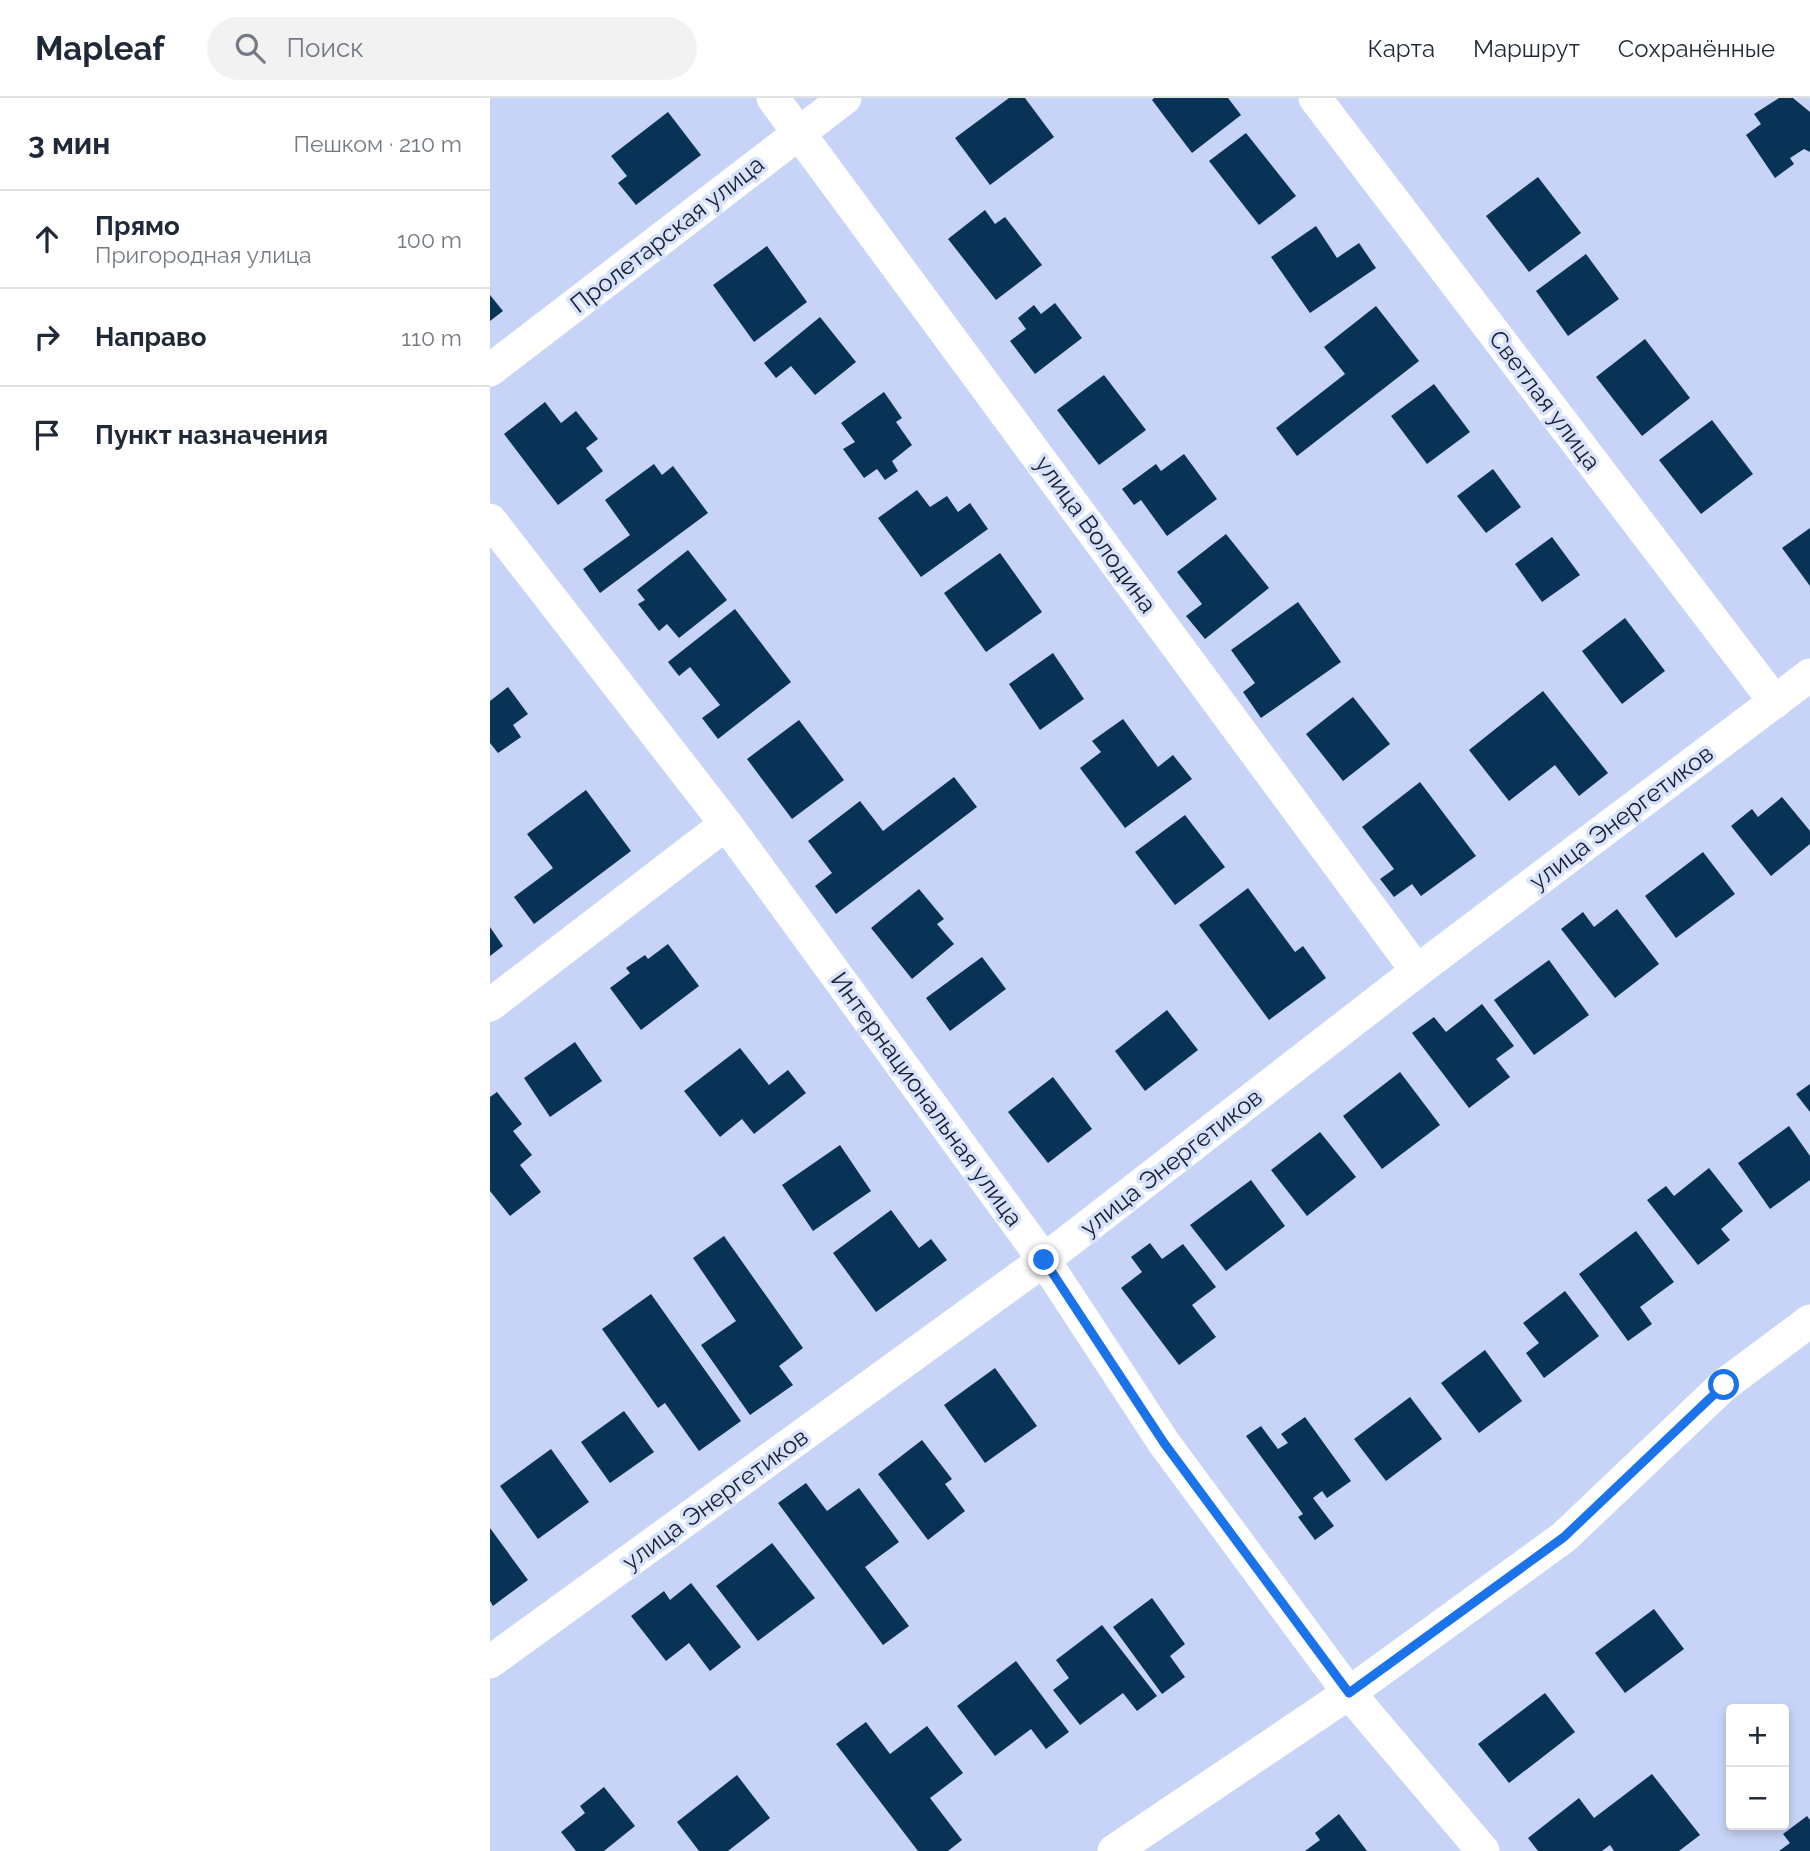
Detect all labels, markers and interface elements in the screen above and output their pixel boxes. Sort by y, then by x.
search box [207,17,697,80]
text: Mapleaf [35,29,165,68]
icon: search [231,29,269,67]
text: Поиск [287,33,364,63]
text: Карта [1367,34,1435,63]
text: Маршрут [1473,34,1580,63]
text: Сохранённые [1618,34,1775,63]
text: 3 мин [28,126,110,161]
text: Пешком · 210 m [294,130,462,157]
street label: Пролетарская улица [564,149,770,319]
text: Прямо [95,211,180,241]
icon: ahead [28,220,66,258]
text: 100 m [397,226,462,253]
text: Пригородная улица [95,241,312,268]
icon: right [28,318,66,356]
text: Направо [95,322,206,352]
text: 110 m [401,324,462,351]
street label: Светлая улица [1483,324,1607,476]
icon: arrive [28,416,66,454]
text: Пункт назначения [95,420,328,450]
street label: улица Володина [1029,450,1163,618]
street label: улица Энергетиков [1523,738,1719,896]
street label: Интернациональная улица [825,966,1029,1232]
street label: улица Энергетиков [1074,1082,1268,1242]
route end [1028,1244,1059,1275]
route start [1708,1369,1739,1400]
street label: улица Энергетиков [616,1422,814,1576]
map controls [1726,1704,1789,1830]
button: + [1726,1704,1789,1767]
button: − [1726,1767,1789,1830]

